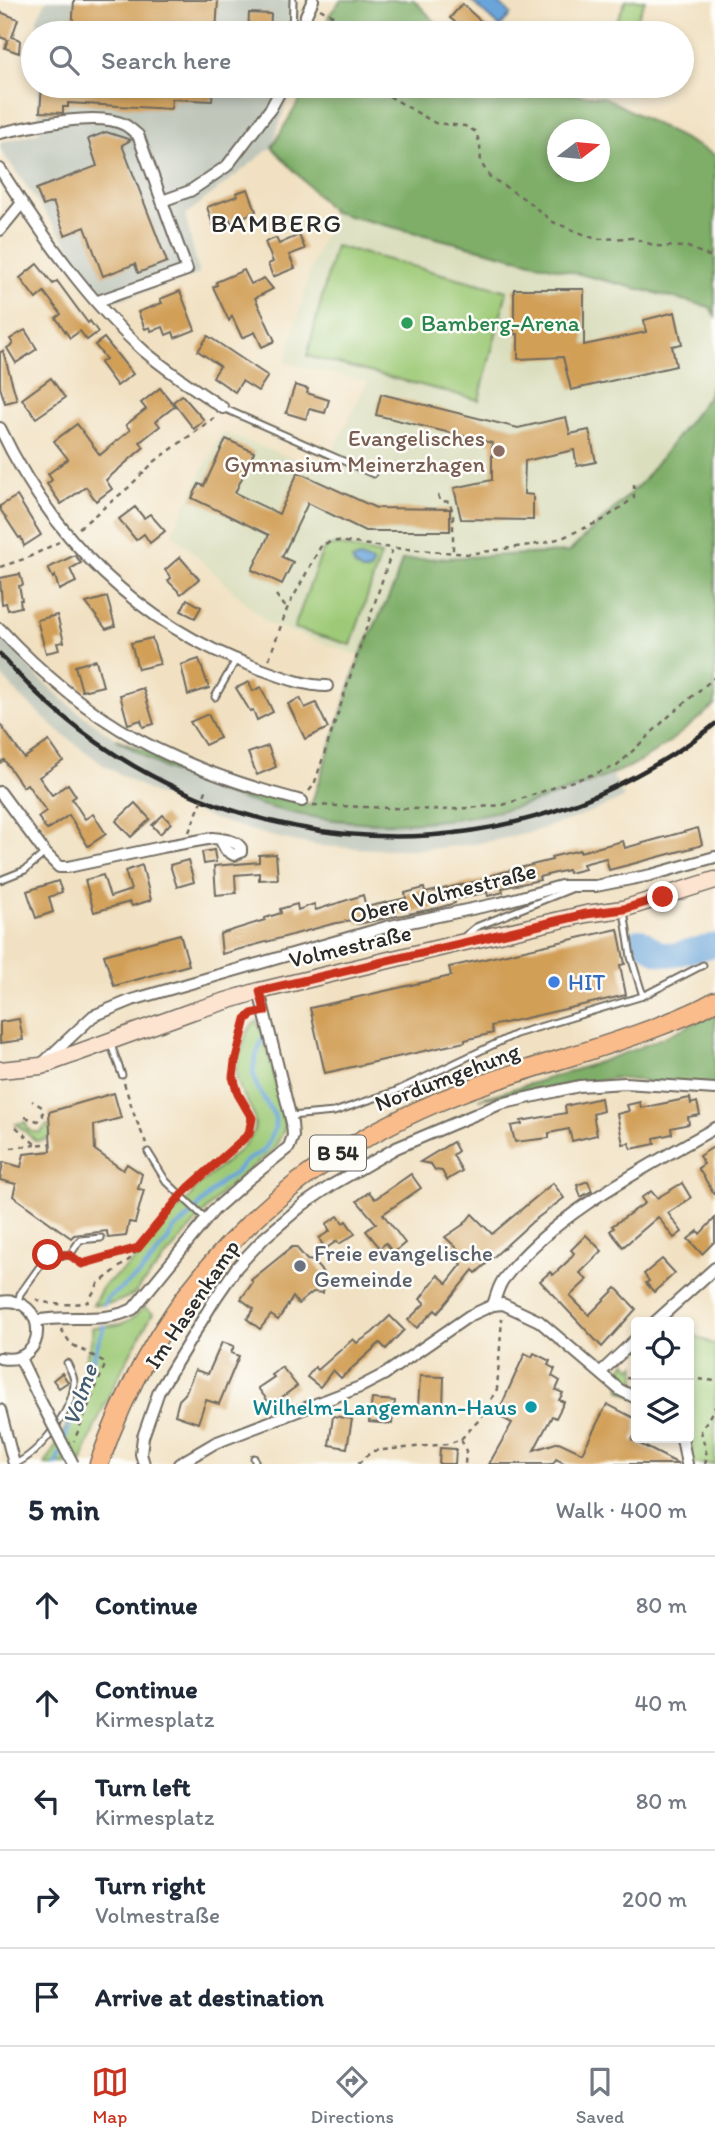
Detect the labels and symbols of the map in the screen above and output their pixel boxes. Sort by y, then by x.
north arrow [547,119,610,182]
district label: BAMBERG [211,207,343,239]
place label: Bamberg-Arena [421,309,580,337]
marker: Bamberg-Arena [399,315,415,331]
place label: Evangelisches Gymnasium Meinerzhagen [224,424,485,478]
marker: Evangelisches Gymnasium Meinerzhagen [491,443,507,459]
street label: Obere Volmestraße [347,856,539,930]
route end [647,881,678,912]
street label: Volmestraße [286,918,414,974]
place label: HIT [568,968,605,996]
marker: HIT [546,974,562,990]
street label: Nordumgehung [371,1036,524,1117]
road number: B 54 [310,1136,366,1170]
street label: Im Hasenkamp [139,1234,245,1374]
route start [32,1239,63,1270]
place label: Freie evangelische Gemeinde [314,1239,493,1293]
marker: Freie evangelische Gemeinde [292,1258,308,1274]
water label: Volme [56,1359,104,1429]
place label: Wilhelm-Langemann-Haus [253,1393,517,1421]
marker: Wilhelm-Langemann-Haus [523,1399,539,1415]

